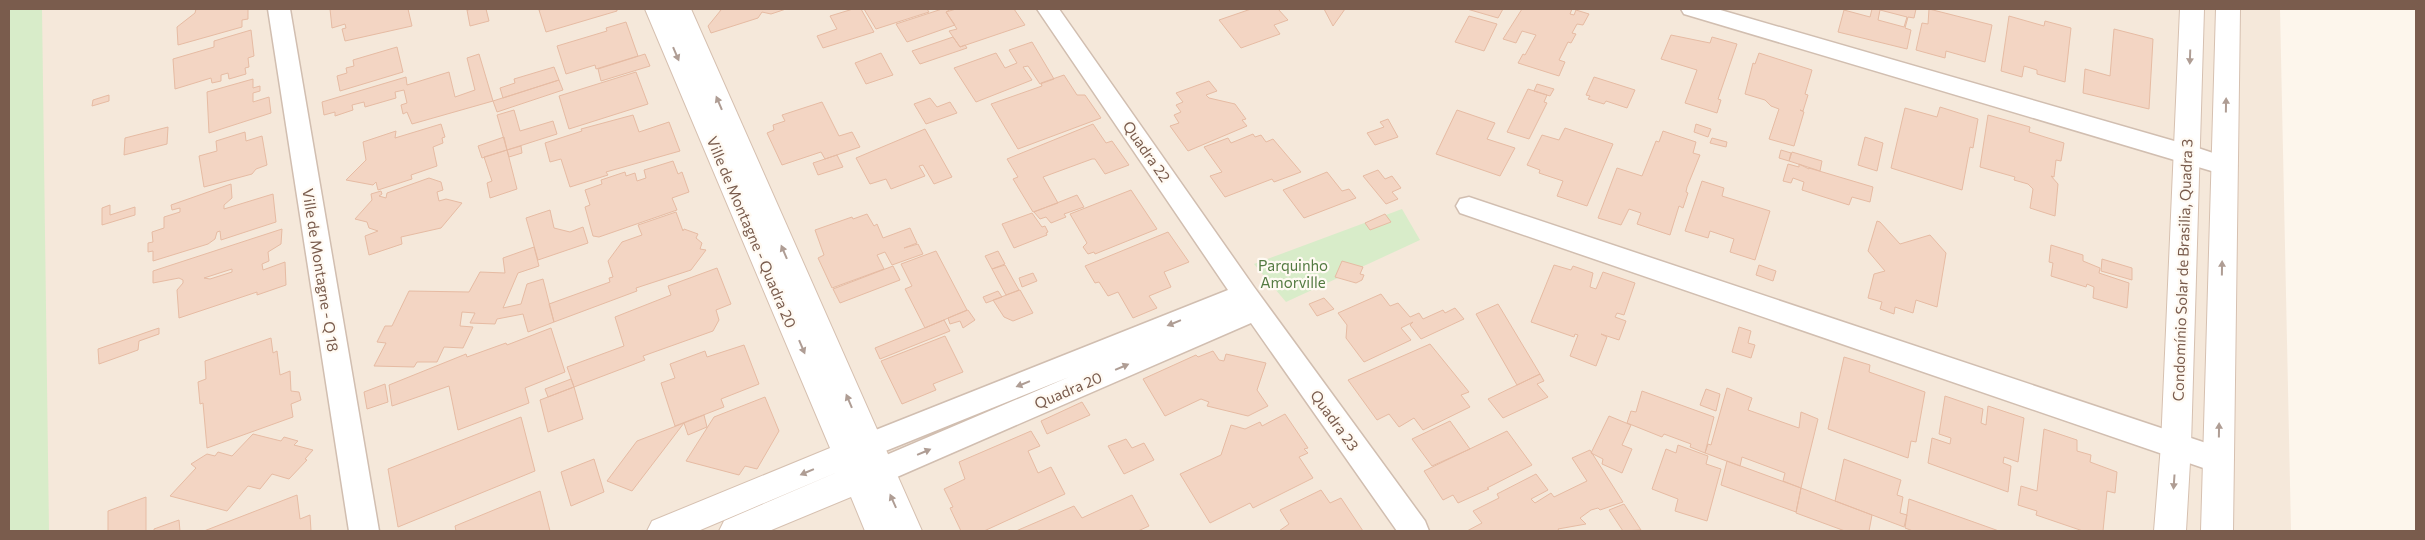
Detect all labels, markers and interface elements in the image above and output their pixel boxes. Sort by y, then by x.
one-way arrow [672,46,680,61]
one-way arrow [2186,50,2194,66]
one-way arrow [715,96,723,110]
one-way arrow [2222,97,2230,113]
street label: Quadra 22 [1119,117,1175,185]
street label: Ville de Montagne - Quadra 20 [703,133,801,331]
street label: Condomínio Solar de Brasilia, Quadra 3 [2168,138,2196,402]
street label: Ville de Montagne - Q 18 [299,187,343,353]
one-way arrow [780,245,788,259]
park label: Parquinho Amorville [1258,256,1328,291]
one-way arrow [2219,259,2227,275]
one-way arrow [1166,319,1181,327]
one-way arrow [799,340,807,354]
one-way arrow [1115,363,1129,371]
street label: Quadra 20 [1031,368,1105,412]
one-way arrow [1016,380,1031,388]
street label: Quadra 23 [1307,386,1363,454]
one-way arrow [844,394,852,408]
one-way arrow [2215,422,2223,438]
one-way arrow [917,447,931,455]
one-way arrow [800,468,814,476]
one-way arrow [2169,474,2177,490]
one-way arrow [888,494,896,508]

